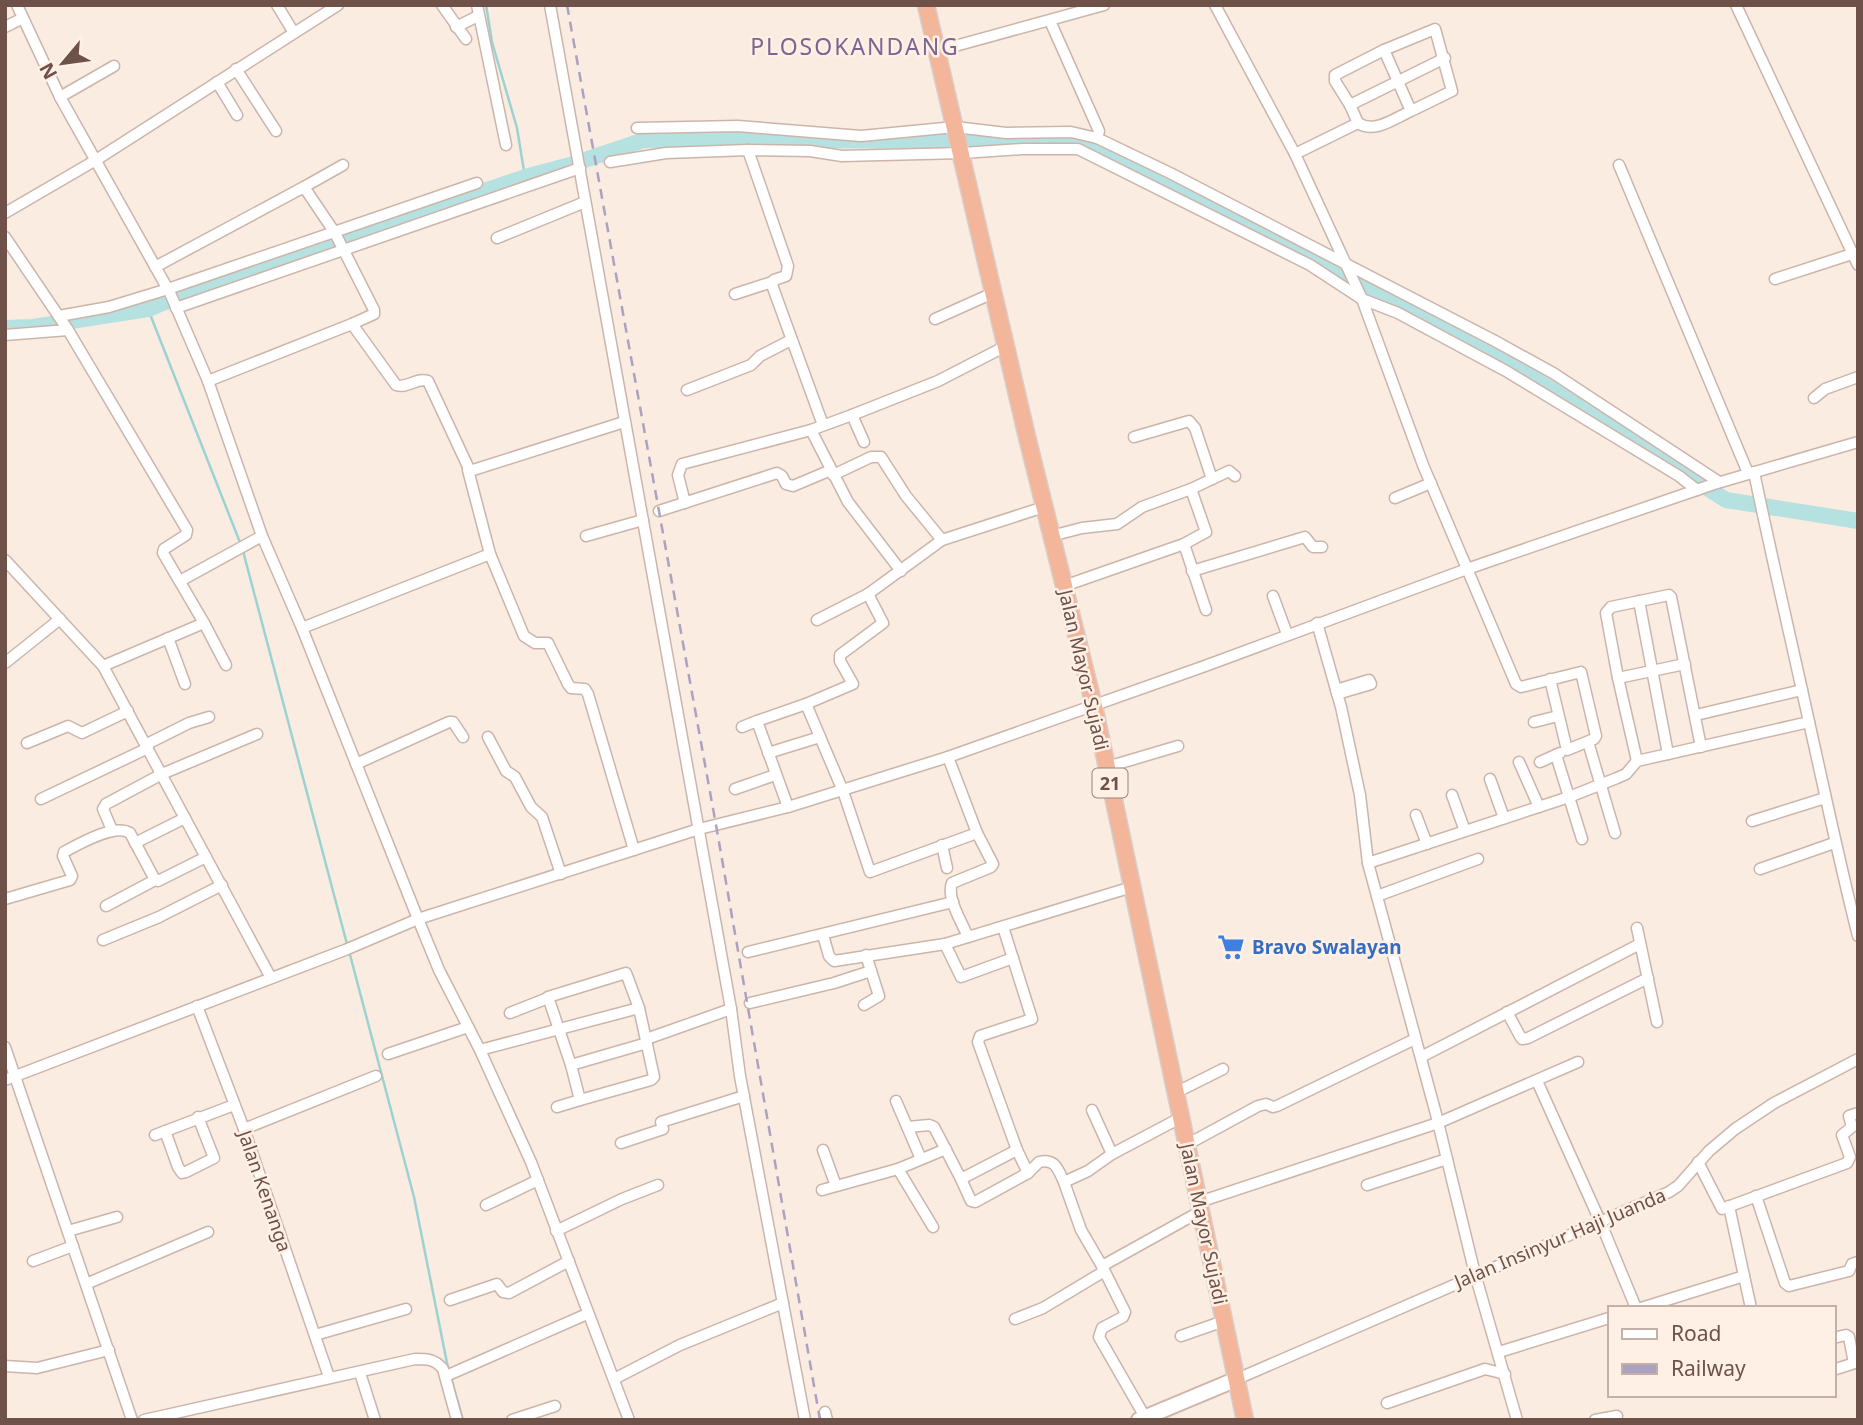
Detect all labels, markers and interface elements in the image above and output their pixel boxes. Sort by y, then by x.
north arrow [28,28,98,98]
district label: PLOSOKANDANG [750,30,960,62]
text: N [33,58,63,84]
street label: Jalan Mayor Sujadi [1052,585,1115,753]
road number: 21 [1092,768,1128,798]
supermarket icon: Bravo Swalayan [1216,932,1246,962]
place label: Bravo Swalayan [1252,934,1402,960]
street label: Jalan Kenanga [231,1125,298,1255]
street label: Jalan Mayor Sujadi [1174,1139,1234,1307]
street label: Jalan Insinyur Haji Juanda [1448,1182,1670,1295]
legend [1608,1306,1835,1397]
text: Road [1671,1319,1721,1347]
text: Railway [1671,1354,1746,1382]

